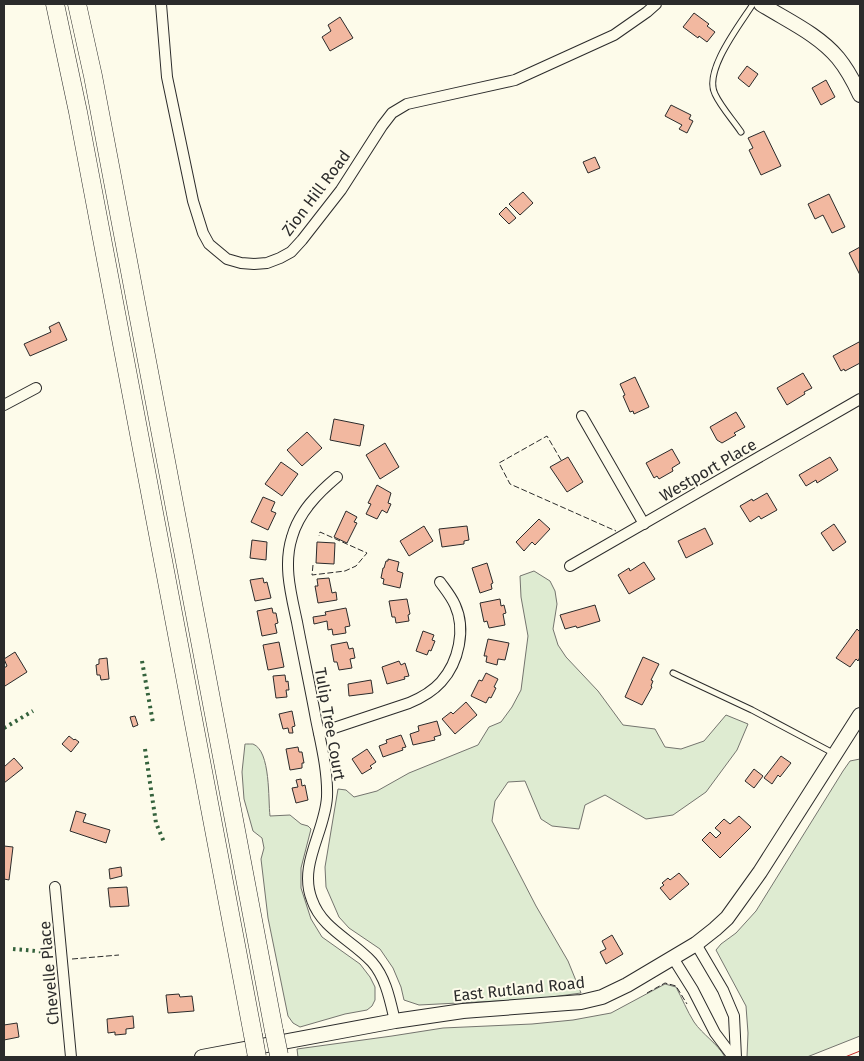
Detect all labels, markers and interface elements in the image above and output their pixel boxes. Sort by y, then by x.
street label: Zion Hill Road [278,147,354,239]
street label: Westport Place [656,435,760,505]
street label: Tulip Tree Court [311,666,349,782]
street label: Chevelle Place [35,920,63,1026]
street label: East Rutland Road [452,973,586,1005]

